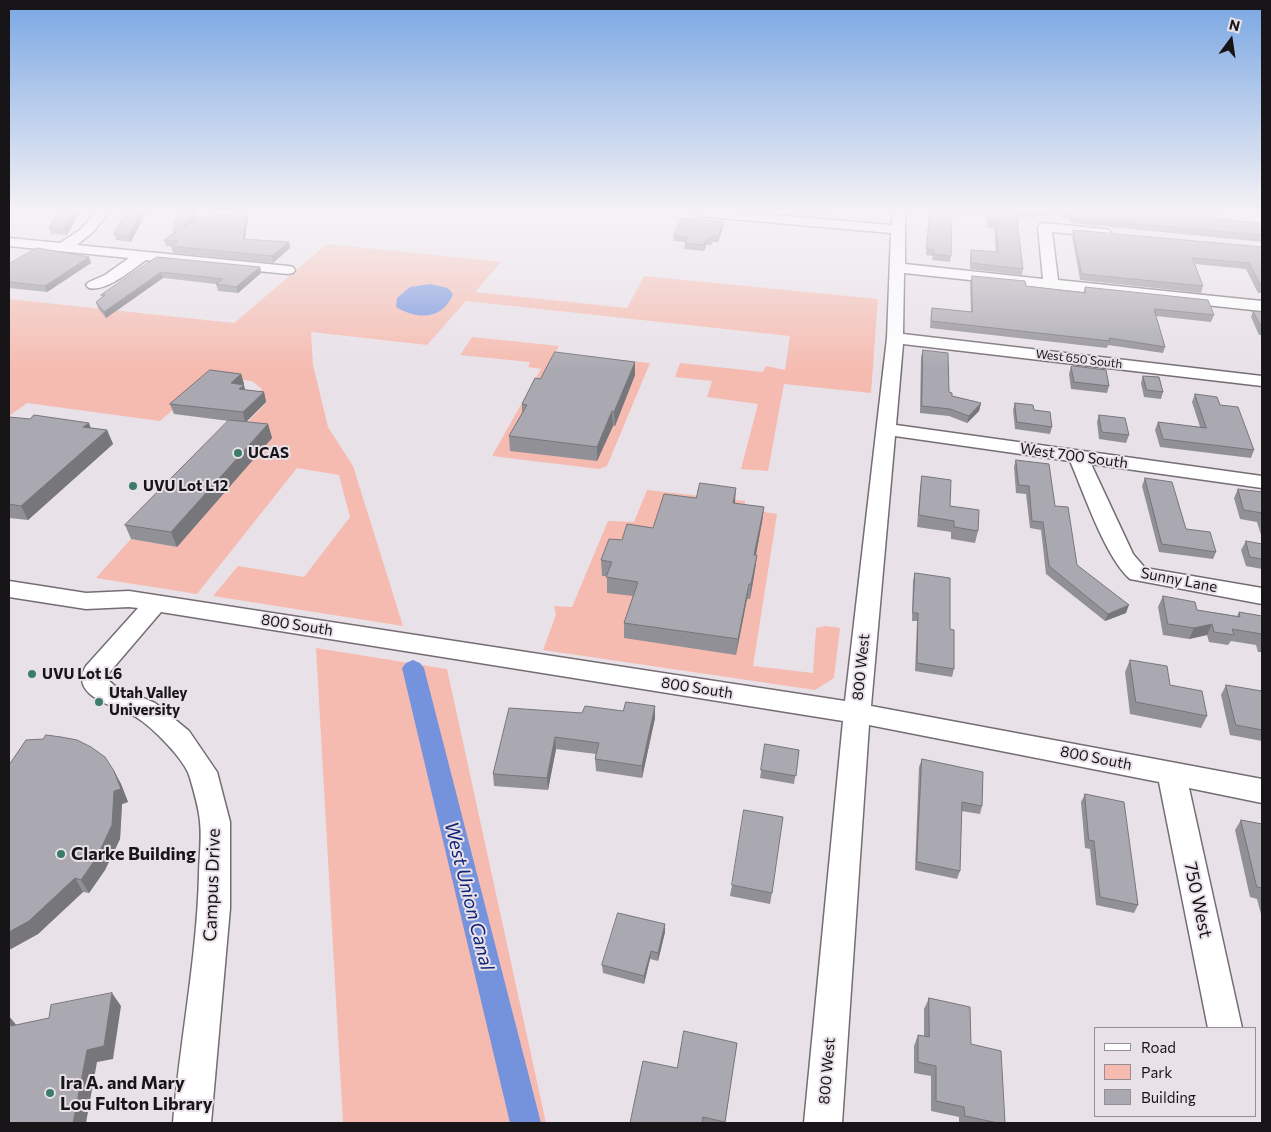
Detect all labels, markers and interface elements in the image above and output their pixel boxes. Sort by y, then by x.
north arrow [1206,15,1256,65]
text: N [1228,15,1242,34]
street label: West 650 South [1035,347,1123,371]
street label: West 700 South [1019,439,1129,473]
place label: UCAS [248,444,289,462]
marker: UCAS [232,447,244,459]
place label: UVU Lot L12 [143,477,228,495]
marker: UVU Lot L12 [127,480,139,492]
street label: Sunny Lane [1139,564,1219,596]
street label: 800 South [260,610,334,640]
street label: 800 West [849,633,873,701]
place label: UVU Lot L6 [42,665,122,683]
marker: UVU Lot L6 [26,668,38,680]
street label: 800 South [660,673,734,703]
place label: Utah Valley University [109,684,187,719]
marker: Utah Valley University [93,696,105,708]
street label: 800 South [1059,742,1133,774]
water label: West Union Canal [440,819,498,973]
street label: Campus Drive [199,828,225,942]
place label: Clarke Building [71,843,196,865]
marker: Clarke Building [55,848,67,860]
street label: 750 West [1179,860,1217,940]
legend [1094,1027,1256,1117]
street label: 800 West [815,1037,839,1105]
text: Road [1141,1038,1176,1056]
text: Park [1141,1063,1172,1081]
place label: Ira A. and Mary Lou Fulton Library [60,1072,213,1114]
marker: Ira A. and Mary Lou Fulton Library [44,1087,56,1099]
text: Building [1141,1088,1196,1106]

